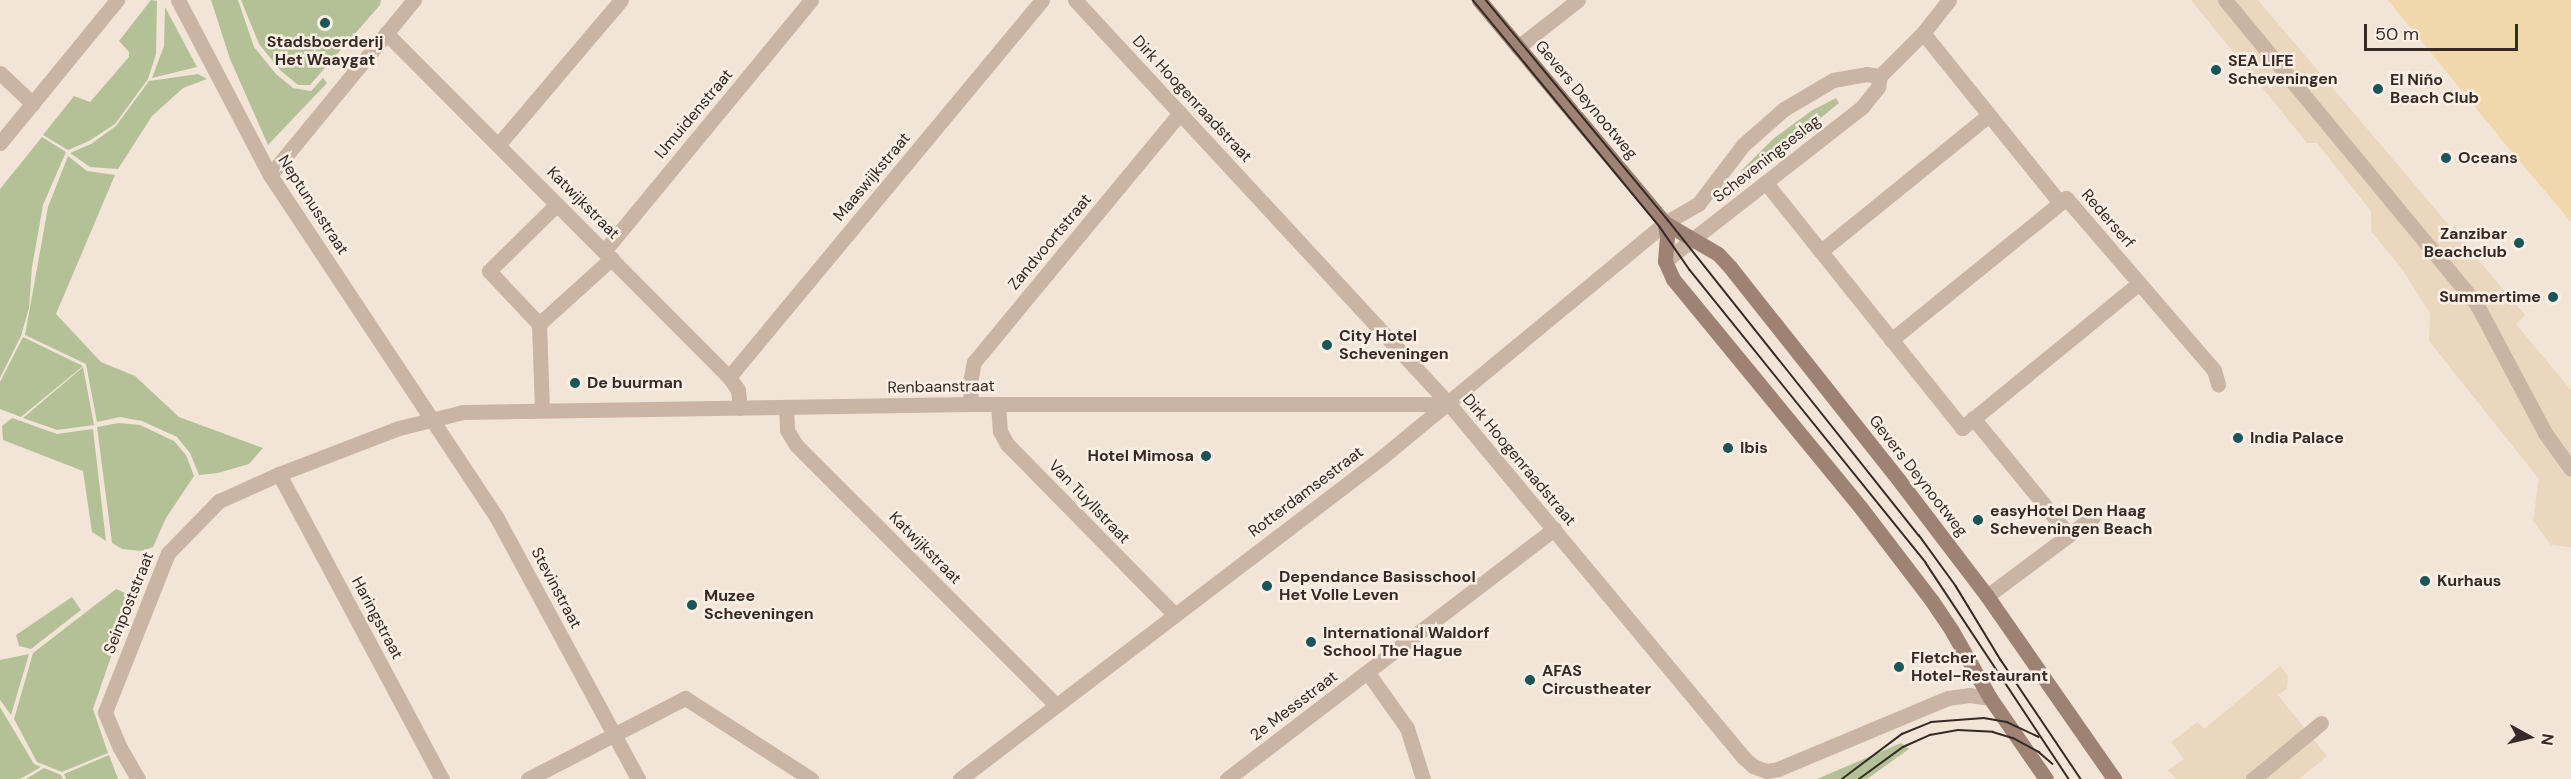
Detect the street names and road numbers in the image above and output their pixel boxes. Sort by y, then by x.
street label: Dirk Hoogenraadstraat [1128,32,1256,166]
street label: Gevers Deynootweg [1531,37,1641,163]
street label: IJmuidenstraat [651,65,737,163]
street label: Scheveningseslag [1709,111,1825,207]
street label: Maaswijkstraat [829,129,915,225]
street label: Neptunusstraat [274,152,352,258]
street label: Katwijkstraat [543,163,623,243]
street label: Rederserf [2077,186,2139,252]
street label: Zandvoortstraat [1004,190,1096,294]
street label: Renbaanstraat [887,376,995,398]
street label: Dirk Hoogenraadstraat [1458,390,1580,530]
street label: Gevers Deynootweg [1865,411,1971,541]
street label: Rotterdamsestraat [1245,443,1367,541]
street label: Van Tuyllstraat [1044,456,1134,548]
street label: Katwijkstraat [885,508,965,588]
street label: Stevinstraat [527,544,585,632]
street label: Seinpoststraat [100,549,158,657]
street label: Haringstraat [347,573,407,663]
street label: 2e Messstraat [1247,667,1341,745]

